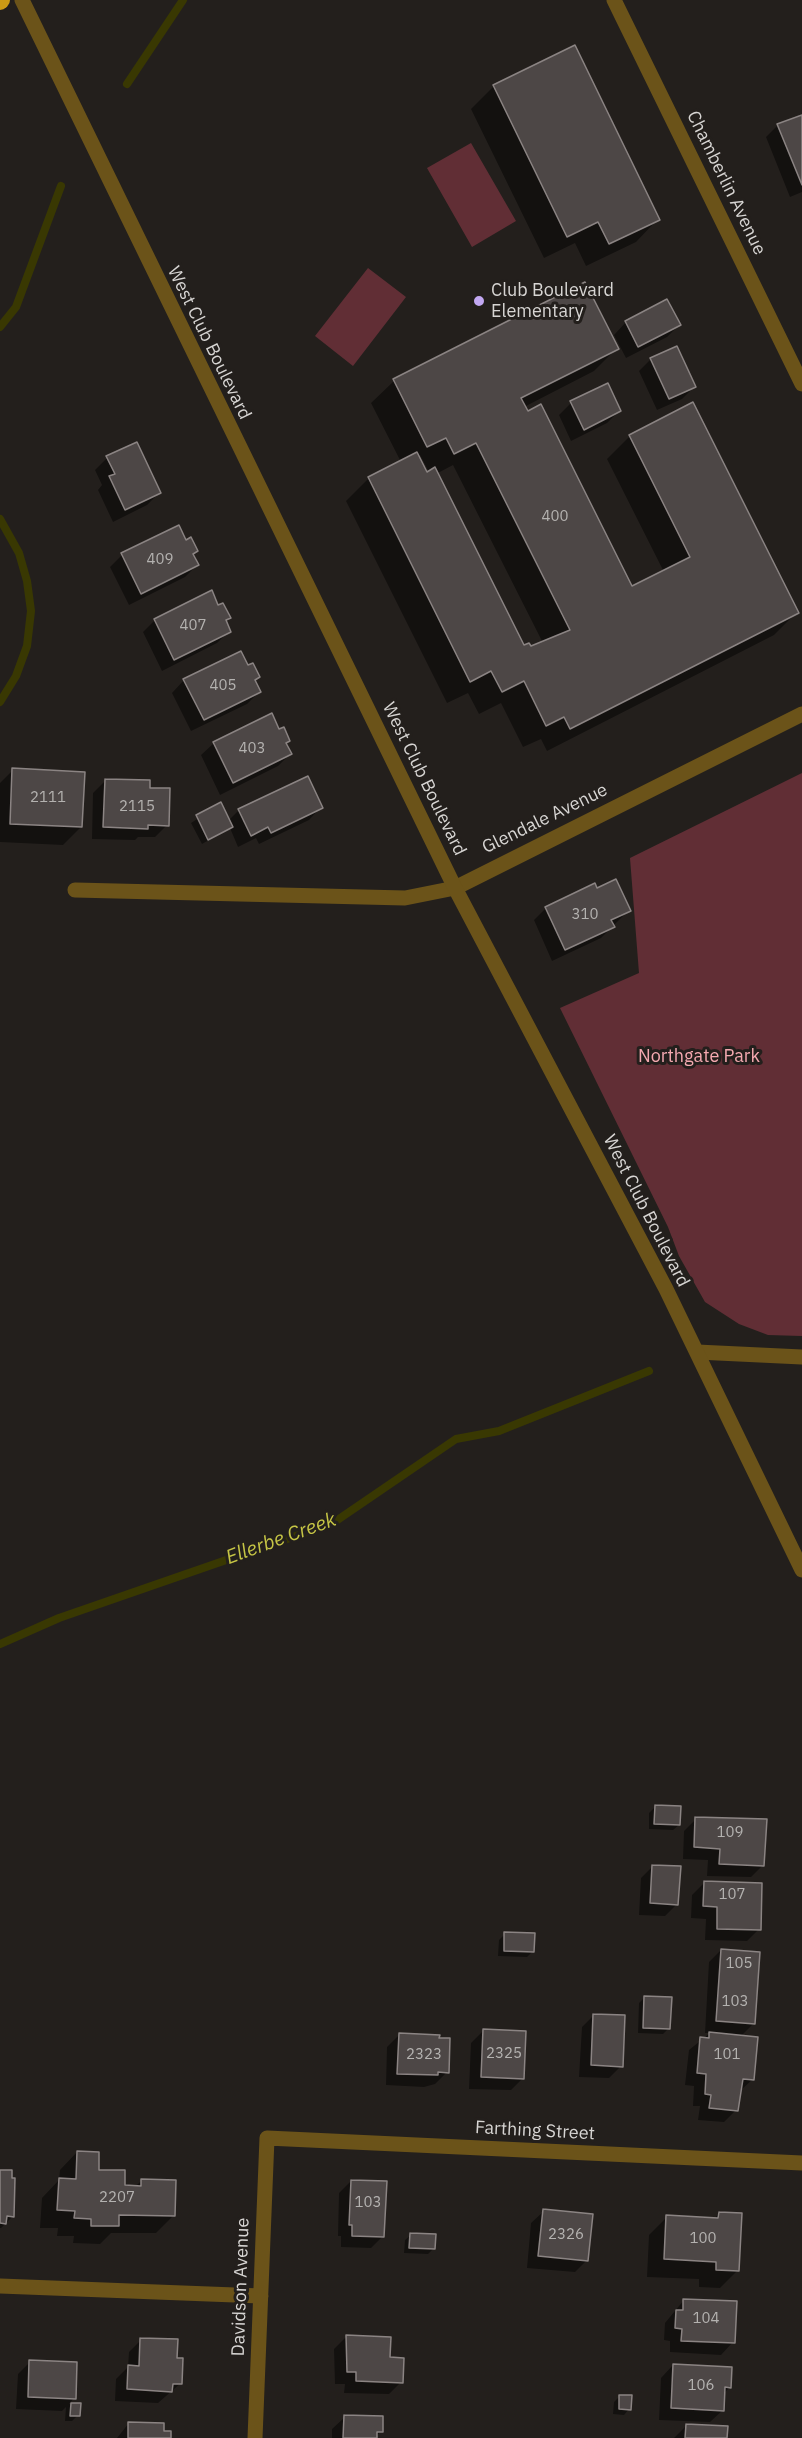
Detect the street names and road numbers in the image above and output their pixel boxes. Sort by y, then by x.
street label: Chamberlin Avenue [682,107,770,259]
street label: West Club Boulevard [163,263,255,423]
street label: West Club Boulevard [378,699,470,859]
street label: Glendale Avenue [479,779,611,859]
street label: West Club Boulevard [598,1131,694,1291]
street label: Farthing Street [475,2117,595,2145]
street label: Davidson Avenue [228,2217,254,2357]

